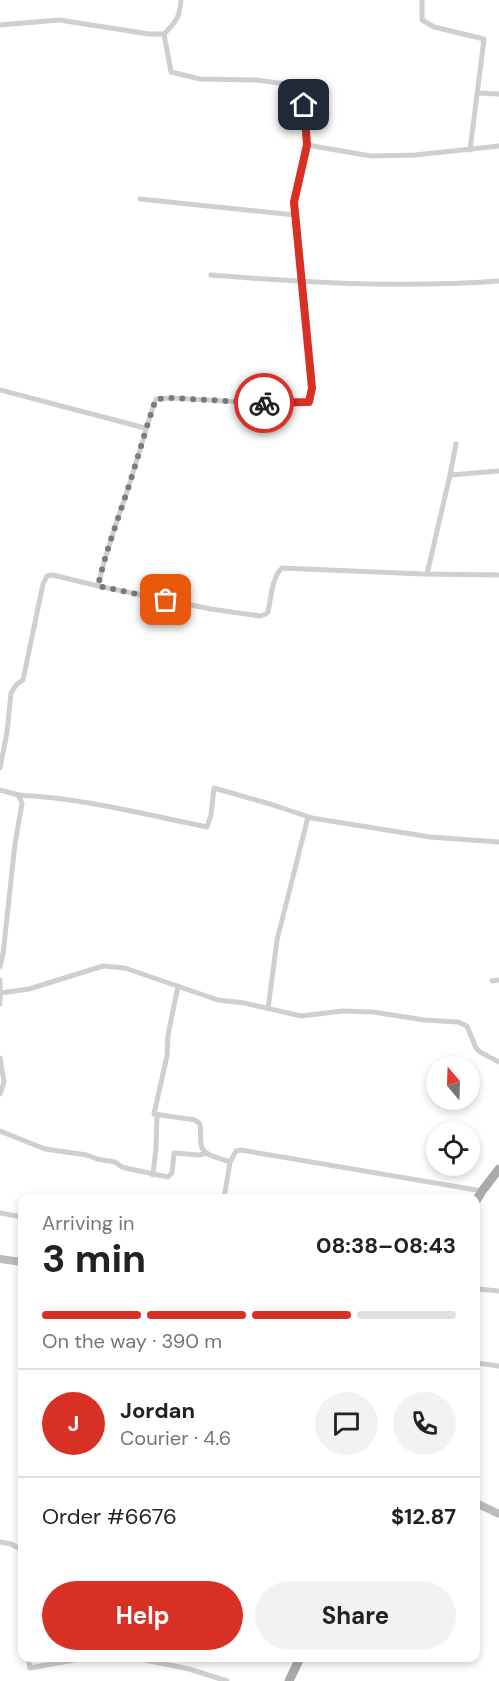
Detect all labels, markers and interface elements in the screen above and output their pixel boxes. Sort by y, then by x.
pin [278,79,329,130]
icon: home [287,88,320,121]
courier [234,373,294,433]
icon: bike [248,387,281,420]
pin [140,574,191,625]
icon: bag [149,583,182,616]
north arrow [426,1056,480,1110]
map controls [426,1056,480,1176]
button: locate [426,1122,480,1176]
text: Arriving in [42,1210,134,1236]
text: 08:38–08:43 [316,1231,456,1260]
text: 3 min [42,1233,146,1284]
text: On the way · 390 m [42,1328,222,1354]
button: chat [315,1392,378,1455]
button: phone [393,1392,456,1455]
text: Jordan [120,1396,195,1425]
text: J [68,1409,79,1438]
text: Courier · 4.6 [120,1425,231,1451]
text: Order #6676 [42,1502,177,1531]
text: $12.87 [391,1502,456,1531]
button: Help [42,1581,243,1650]
button: Share [255,1581,456,1650]

